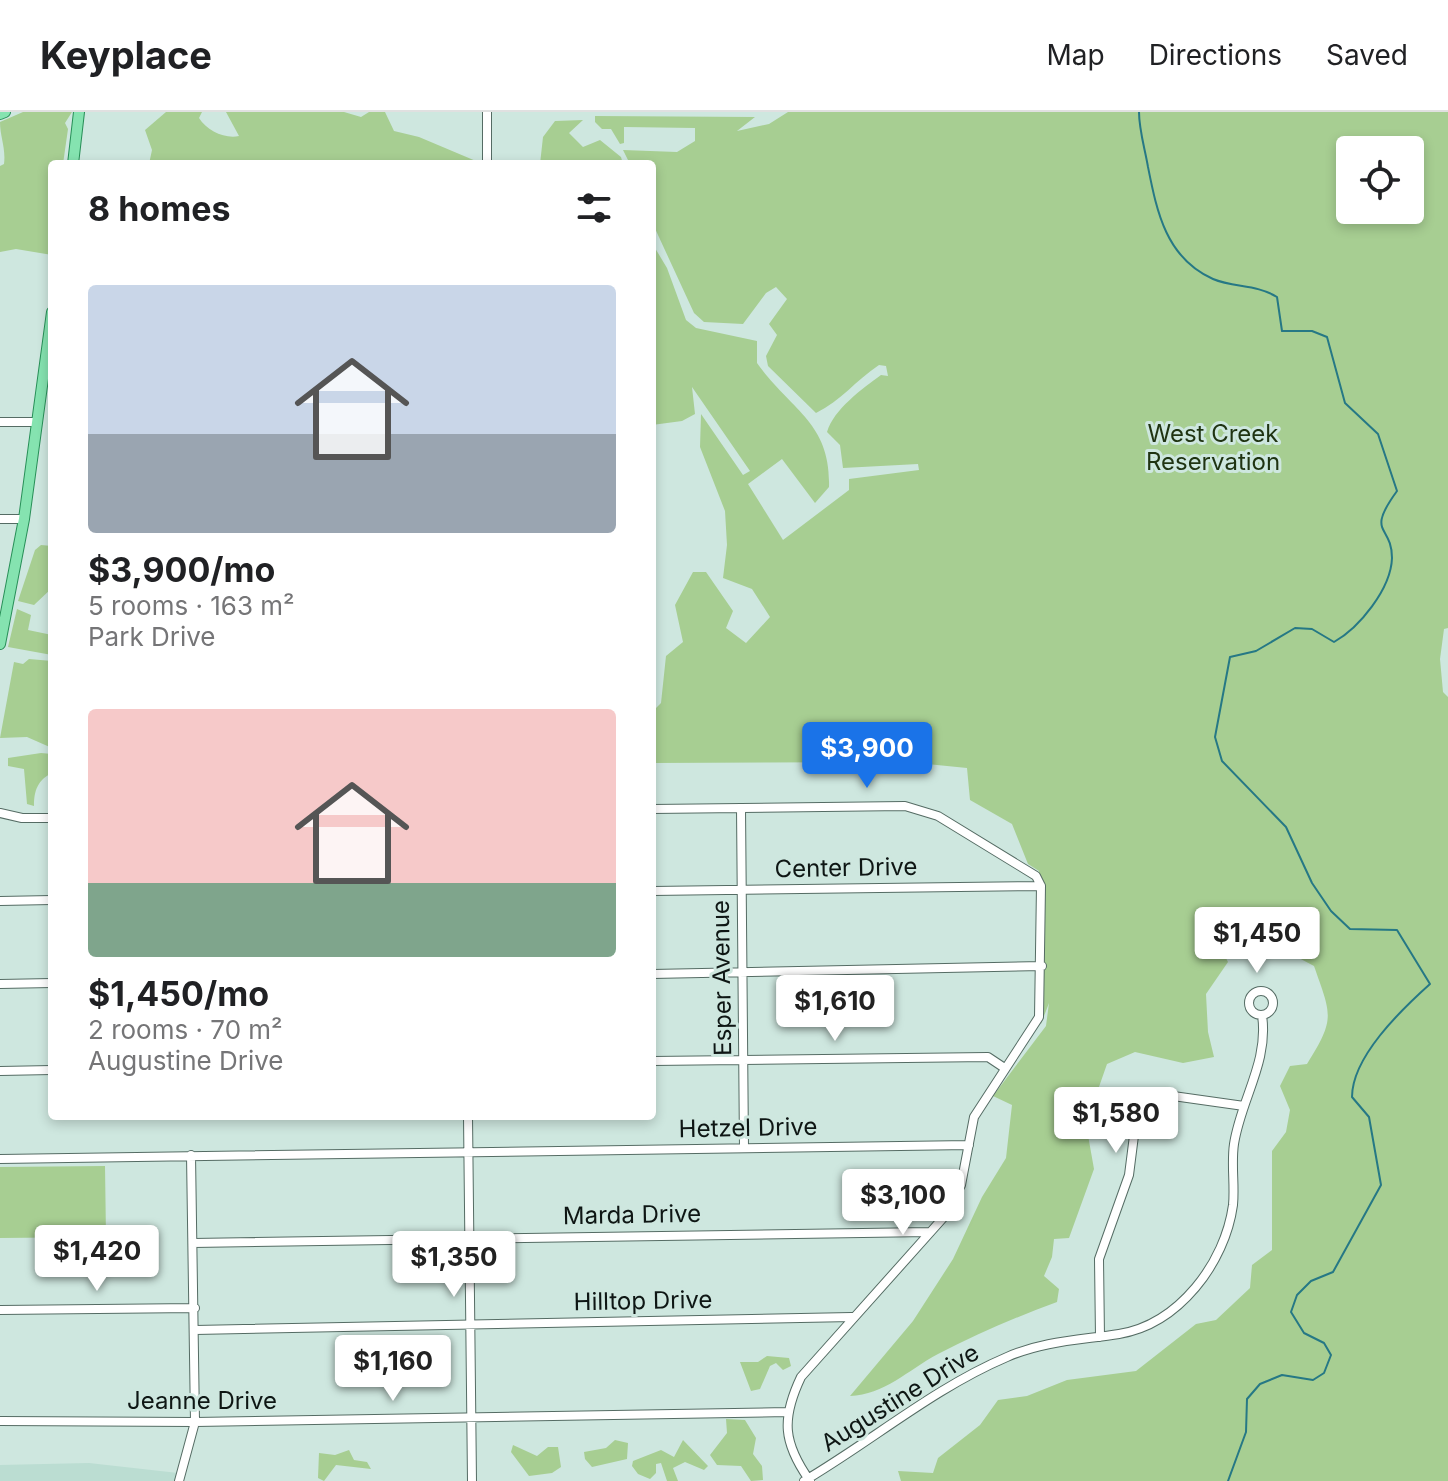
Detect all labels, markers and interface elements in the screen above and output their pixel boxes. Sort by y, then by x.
text: Keyplace [40,32,212,78]
text: Map [1046,38,1105,72]
text: Directions [1149,38,1282,72]
text: Saved [1326,38,1408,72]
map controls [1336,136,1424,224]
button: locate [1336,136,1424,224]
icon: filters [572,186,616,230]
text: 8 homes [88,188,231,229]
icon: home [280,337,424,481]
park label: West Creek Reservation [1146,419,1280,476]
text: $3,900/mo [88,549,275,590]
text: 5 rooms · 163 m² [88,590,295,621]
text: Park Drive [88,621,216,652]
pin: $3,900 [802,722,932,790]
text: $3,900 [820,732,914,763]
icon: home [280,761,424,905]
street label: Center Drive [774,852,918,883]
street label: Esper Avenue [706,900,737,1056]
pin: $1,450 [1192,907,1322,975]
text: $1,450 [1213,917,1301,948]
text: $1,450/mo [88,973,269,1014]
pin: $1,610 [770,975,900,1043]
text: $1,610 [794,985,876,1016]
text: 2 rooms · 70 m² [88,1014,283,1045]
text: Augustine Drive [88,1045,284,1076]
pin: $1,580 [1051,1087,1181,1155]
text: $1,580 [1072,1097,1160,1128]
street label: Hetzel Drive [678,1112,818,1143]
pin: $3,100 [838,1169,968,1237]
text: $3,100 [860,1179,946,1210]
street label: Marda Drive [563,1199,701,1230]
pin: $1,420 [32,1225,162,1293]
pin: $1,350 [389,1231,519,1299]
text: $1,420 [53,1235,141,1266]
text: $1,350 [410,1241,498,1272]
street label: Hilltop Drive [573,1285,713,1316]
pin: $1,160 [328,1335,458,1403]
street label: Augustine Drive [816,1337,984,1458]
text: $1,160 [353,1345,433,1376]
street label: Jeanne Drive [127,1386,277,1415]

